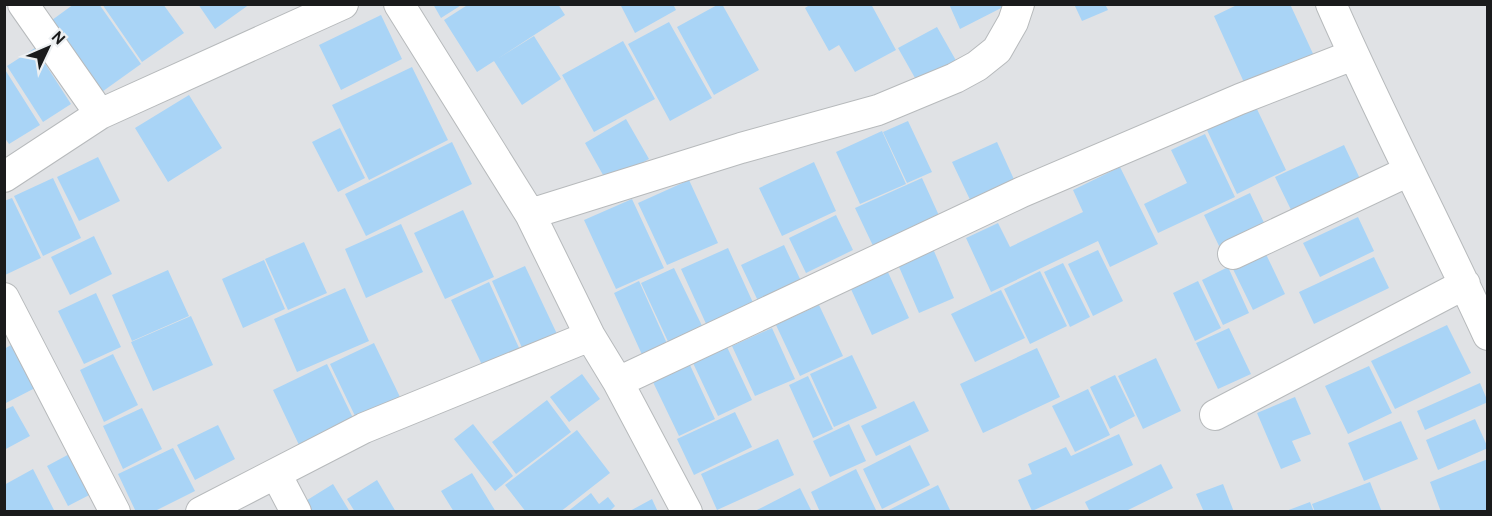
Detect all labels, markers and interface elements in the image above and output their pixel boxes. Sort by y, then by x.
north arrow [18,18,78,78]
text: N [46,28,69,50]

